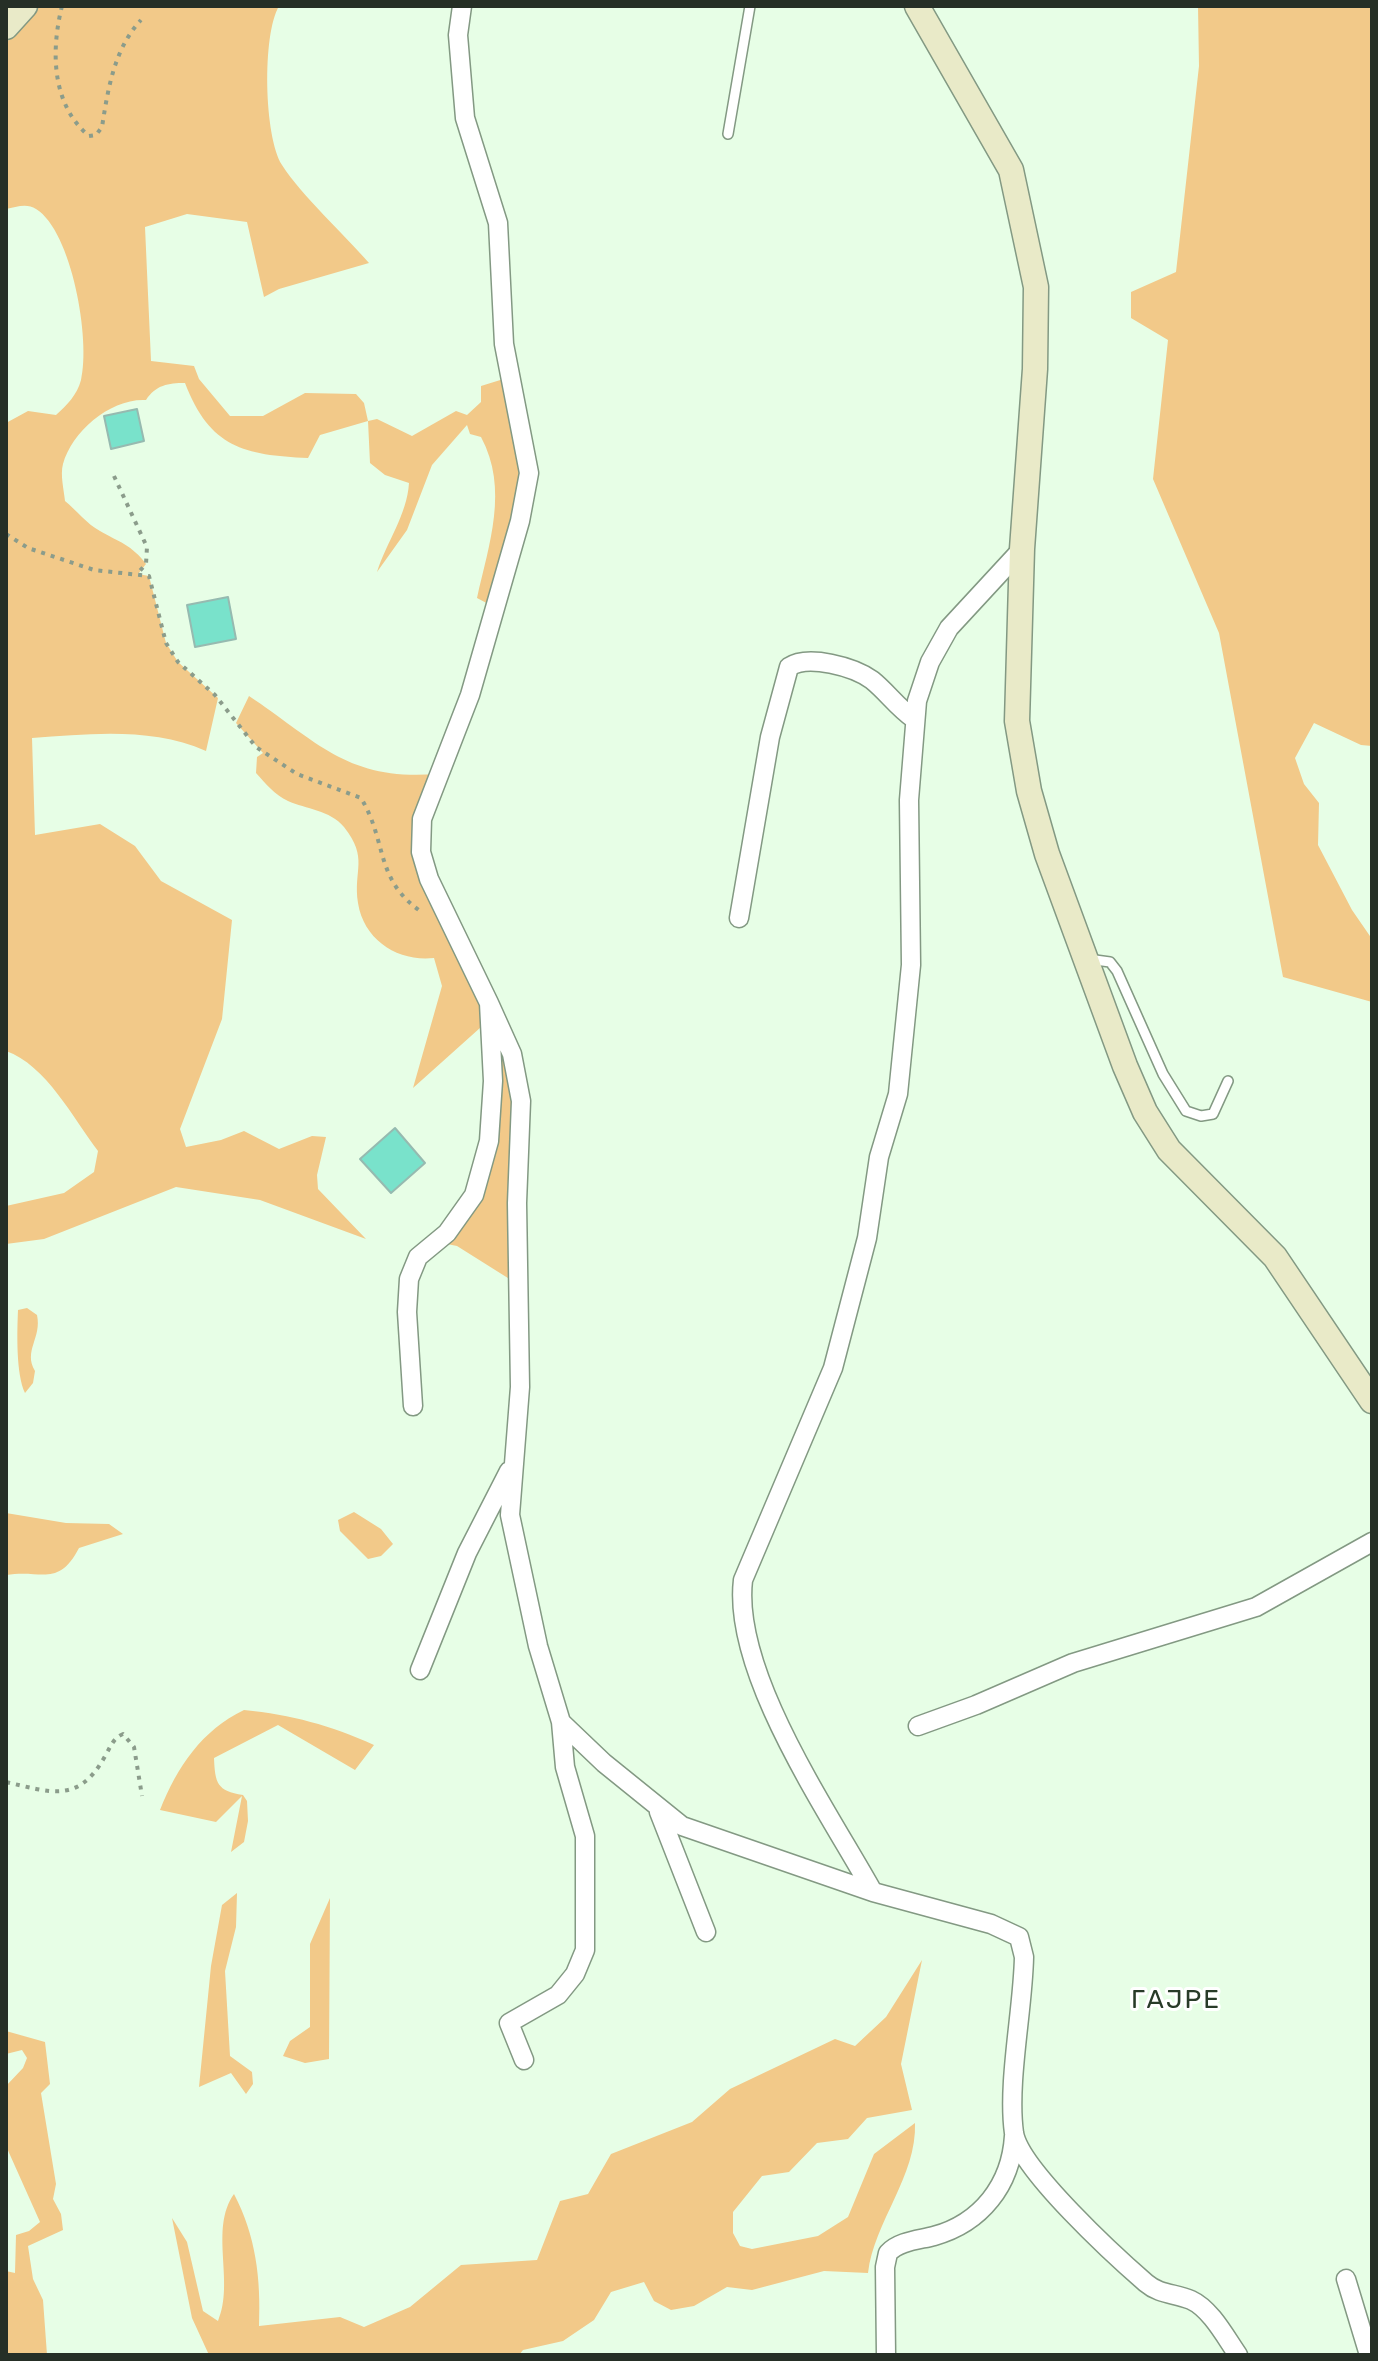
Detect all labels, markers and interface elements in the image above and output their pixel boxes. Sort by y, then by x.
district label: ГАЈРЕ [1131,1984,1221,2016]

